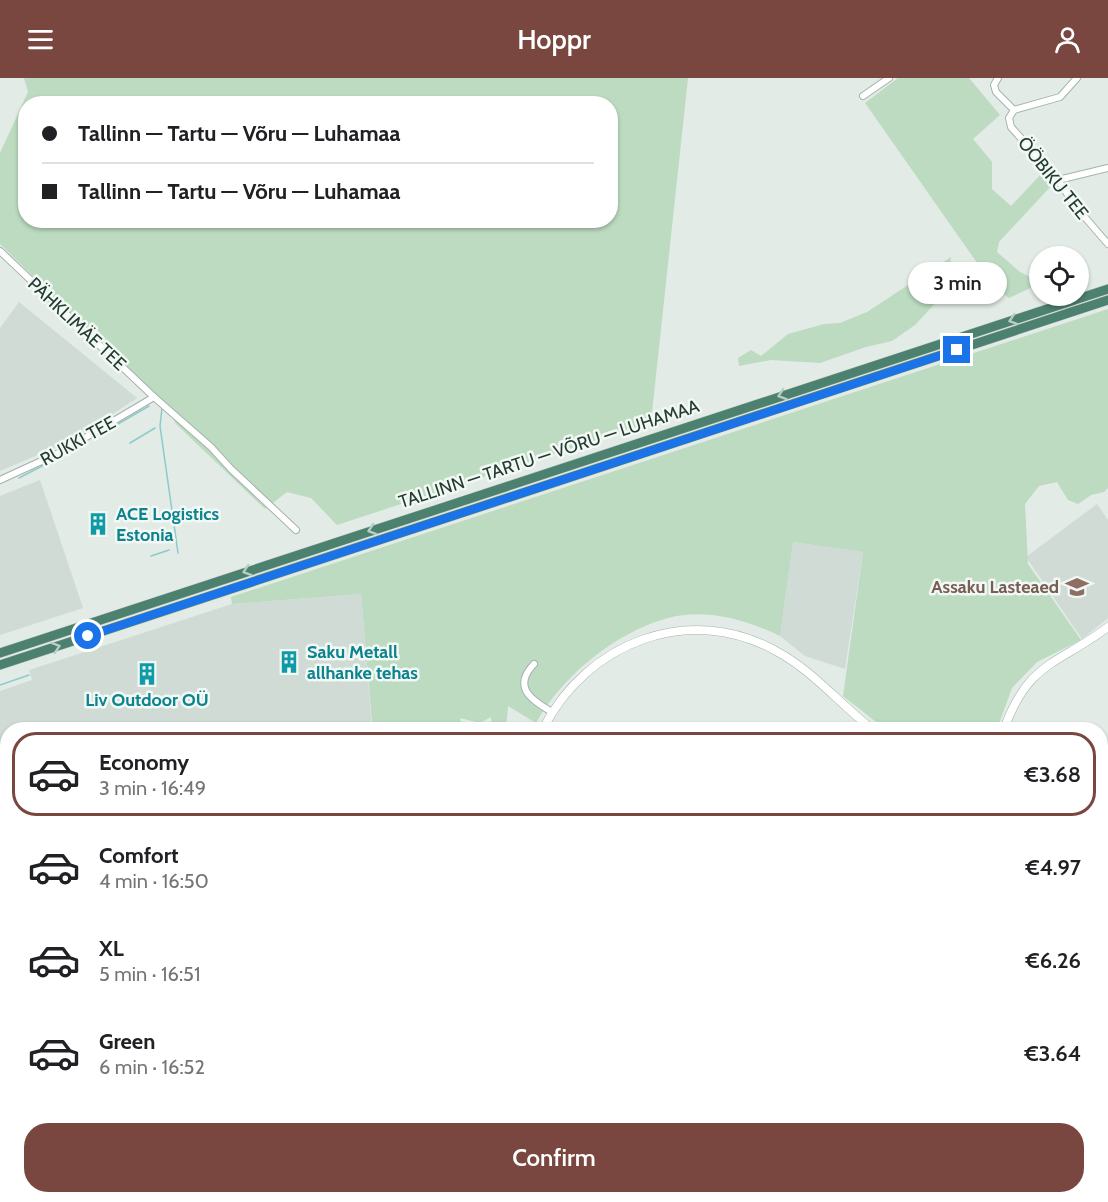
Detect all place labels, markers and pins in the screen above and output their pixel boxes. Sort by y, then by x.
place label: ACE Logistics Estonia [116,503,220,546]
building icon: ACE Logistics Estonia [85,511,111,537]
school or university icon: Assaku Lasteaed [1064,574,1090,600]
place label: Assaku Lasteaed [931,576,1059,598]
place label: Saku Metall allhanke tehas [307,641,418,684]
building icon: Saku Metall allhanke tehas [276,649,302,675]
building icon: Liv Outdoor OÜ [134,661,160,687]
place label: Liv Outdoor OÜ [85,689,209,711]

